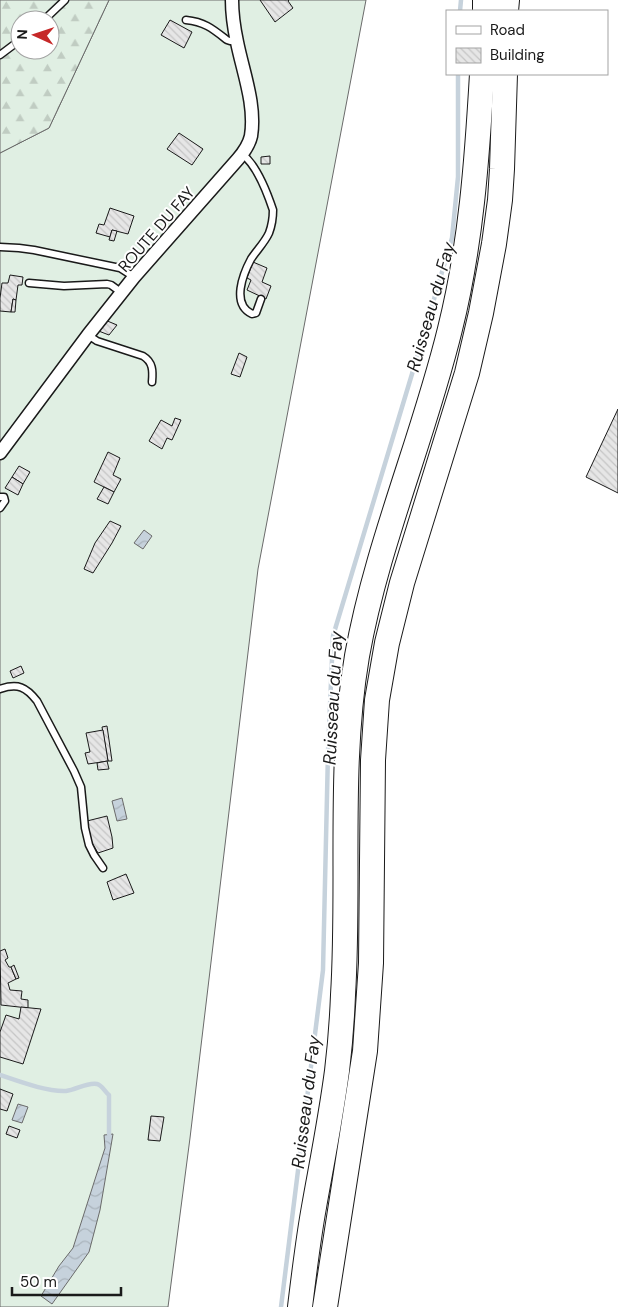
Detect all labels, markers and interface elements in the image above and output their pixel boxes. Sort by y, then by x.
north arrow [10,10,60,60]
legend [446,10,608,75]
text: Road [490,20,525,40]
text: N [13,29,31,40]
text: Building [490,45,545,65]
street label: ROUTE DU FAY [114,182,199,276]
water label: Ruisseau du Fay [401,238,461,375]
water label: Ruisseau du Fay [318,629,349,766]
water label: Ruisseau du Fay [286,1033,326,1170]
scale bar [12,1264,121,1296]
text: 50 m [20,1272,57,1292]

